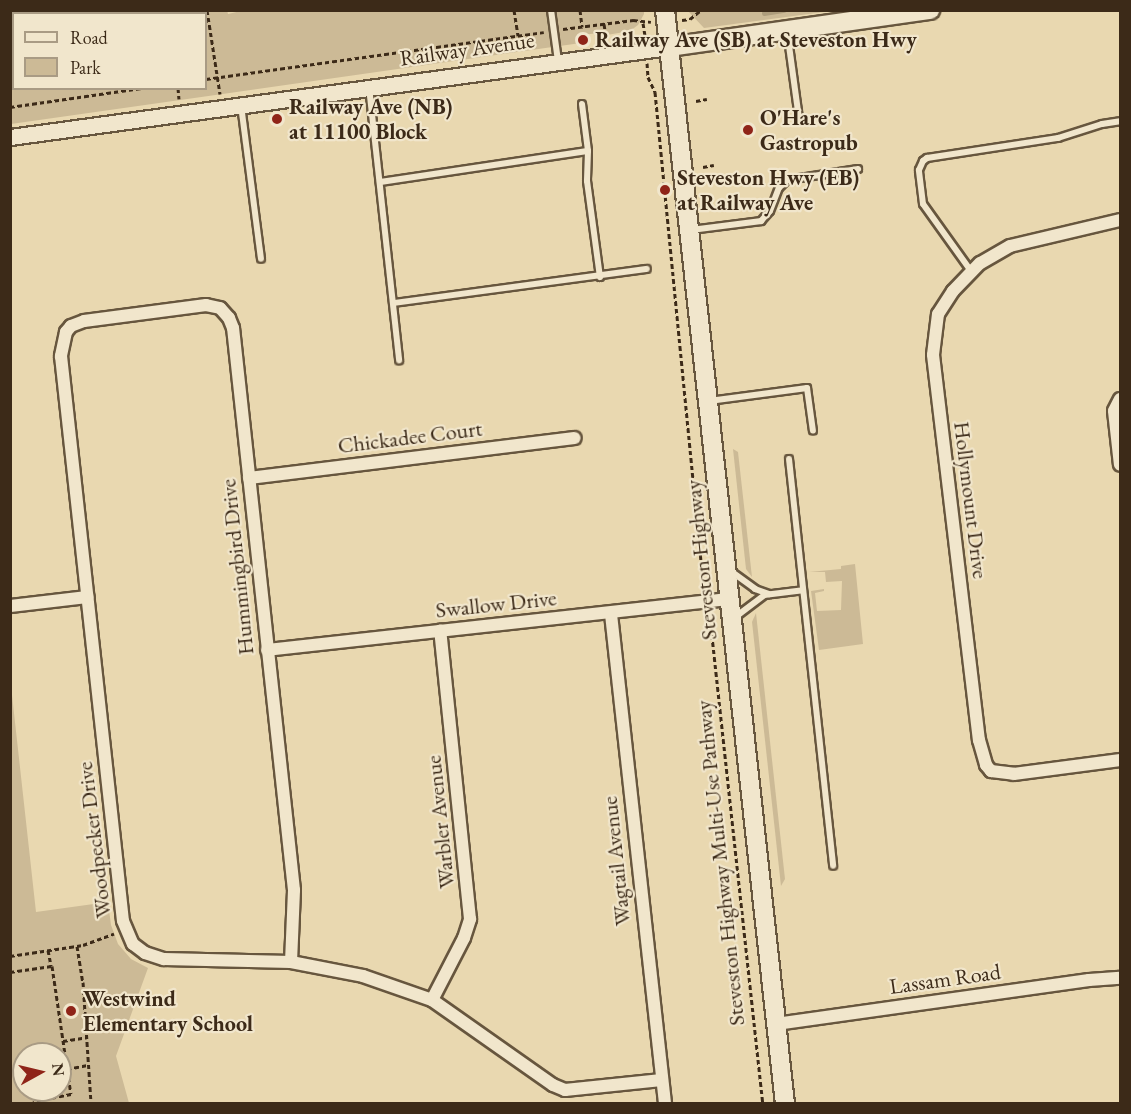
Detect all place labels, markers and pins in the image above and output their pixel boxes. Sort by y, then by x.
place label: Railway Ave (SB) at Steveston Hwy [595,27,917,53]
marker: Railway Ave (SB) at Steveston Hwy [576,33,590,47]
place label: Railway Ave (NB) at 11100 Block [289,93,452,144]
place label: O'Hare's Gastropub [760,104,858,156]
marker: Railway Ave (NB) at 11100 Block [270,112,284,126]
marker: O'Hare's Gastropub [741,123,755,137]
place label: Steveston Hwy (EB) at Railway Ave [677,164,859,216]
marker: Steveston Hwy (EB) at Railway Ave [658,183,672,197]
place label: Westwind Elementary School [83,985,253,1036]
marker: Westwind Elementary School [64,1004,78,1018]

